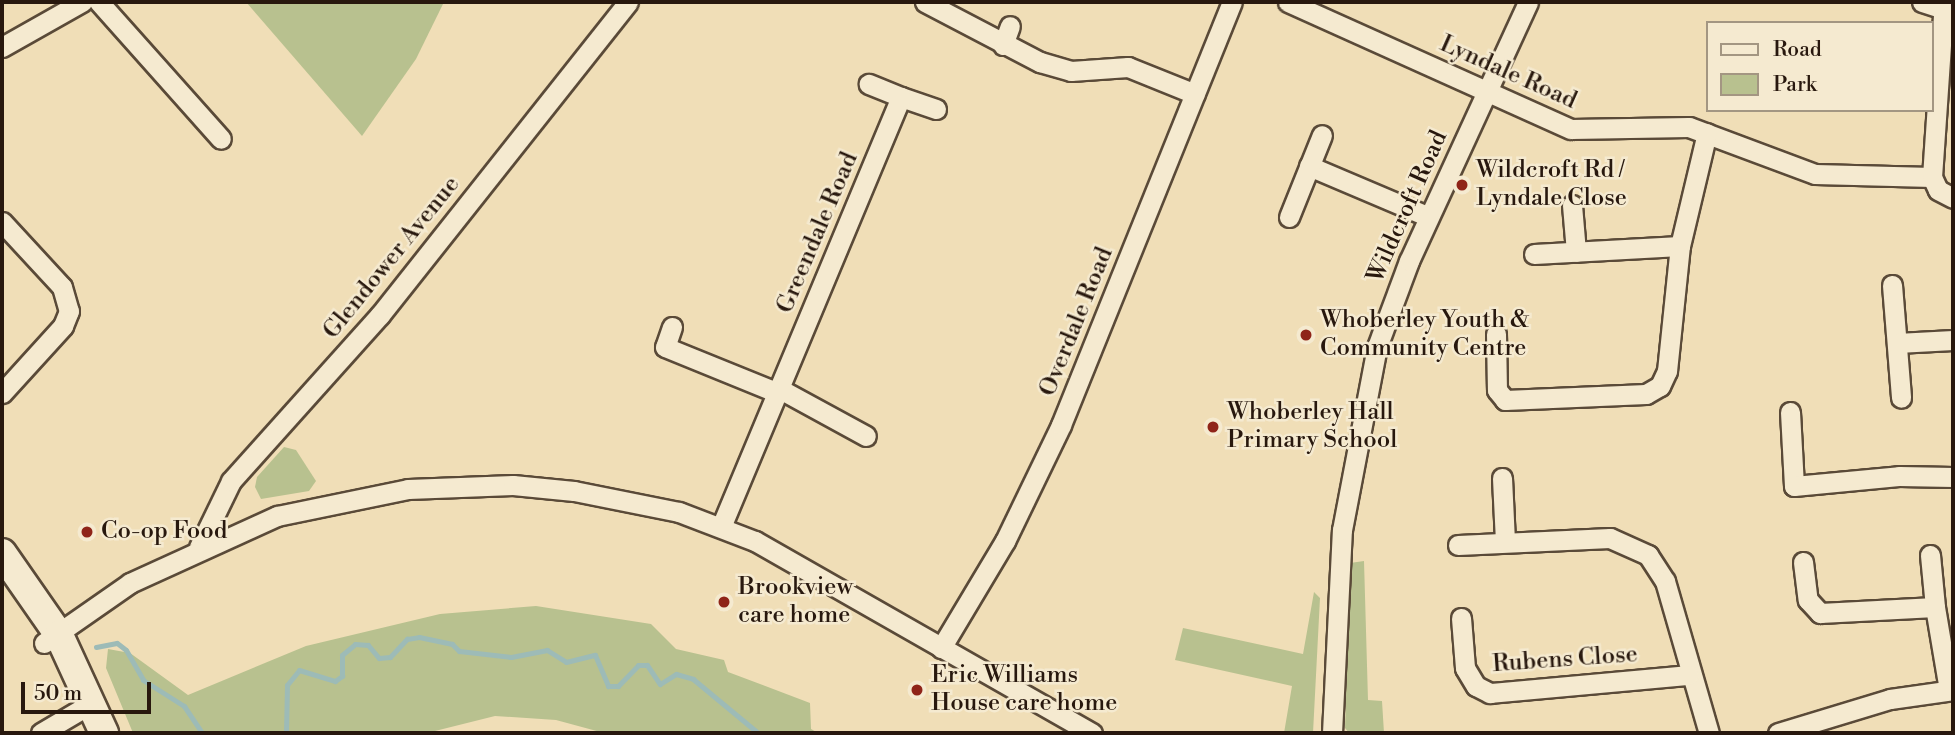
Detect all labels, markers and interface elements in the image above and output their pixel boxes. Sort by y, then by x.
legend [1706,21,1934,112]
street label: Lyndale Road [1435,30,1581,116]
text: Road [1773,37,1822,63]
text: Park [1773,72,1817,98]
street label: Wildcroft Road [1362,126,1454,288]
street label: Greendale Road [771,148,865,318]
place label: Wildcroft Rd / Lyndale Close [1476,157,1627,213]
street label: Glendower Avenue [318,171,466,345]
marker: Wildcroft Rd / Lyndale Close [1454,177,1470,193]
street label: Overdale Road [1034,243,1120,401]
place label: Whoberley Youth & Community Centre [1320,307,1529,363]
marker: Whoberley Youth & Community Centre [1298,327,1314,343]
place label: Whoberley Hall Primary School [1227,399,1397,455]
marker: Whoberley Hall Primary School [1205,419,1221,435]
place label: Co-op Food [101,518,227,546]
marker: Co-op Food [79,524,95,540]
place label: Brookview care home [738,574,853,630]
marker: Brookview care home [716,594,732,610]
street label: Rubens Close [1491,641,1639,679]
place label: Eric Williams House care home [931,662,1117,718]
scale bar [24,668,154,712]
text: 50 m [34,681,82,707]
marker: Eric Williams House care home [909,682,925,698]

